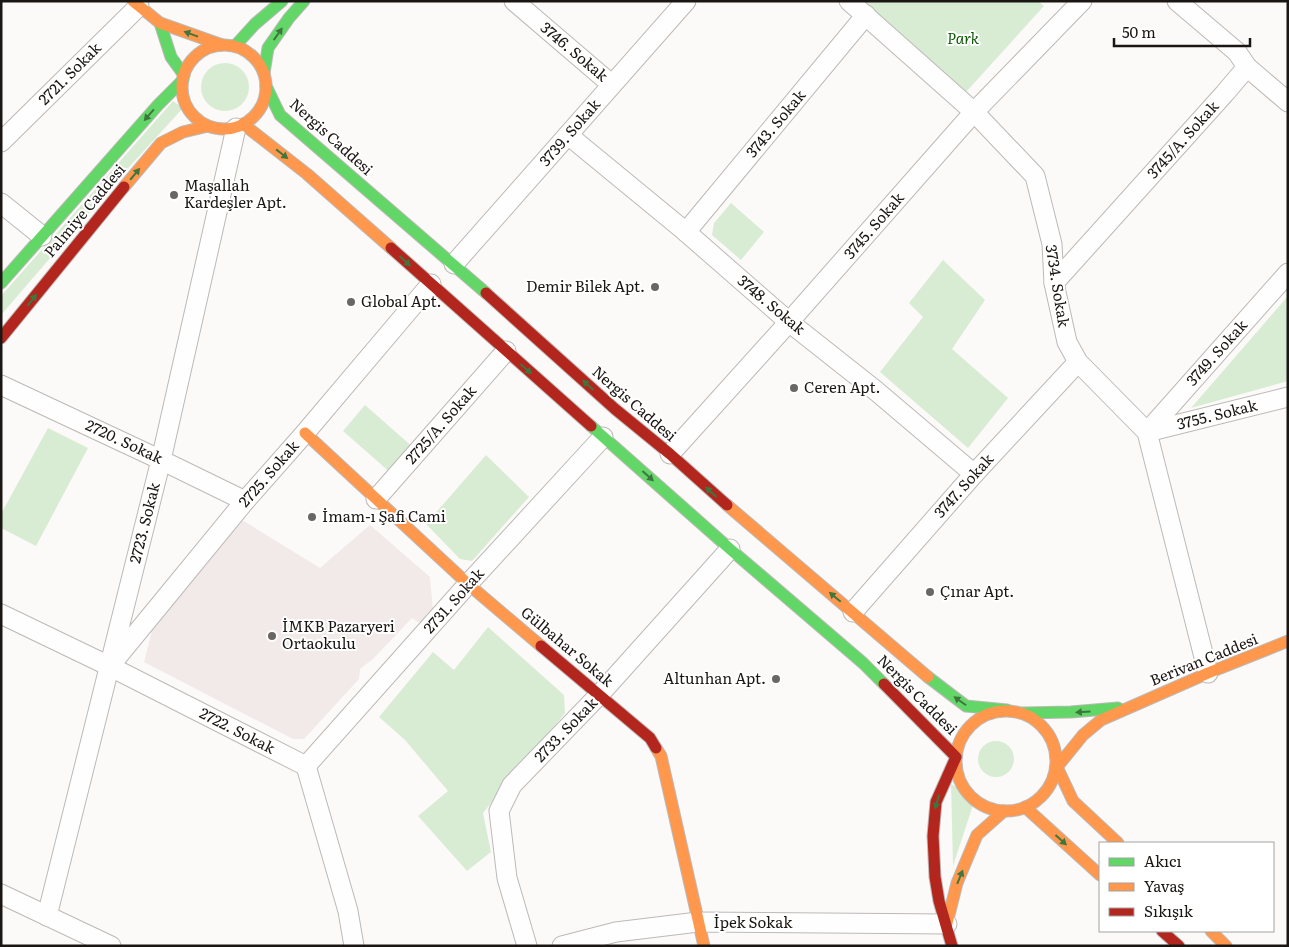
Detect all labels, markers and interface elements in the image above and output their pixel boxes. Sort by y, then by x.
scale bar [1114,15,1250,47]
street label: 3746. Sokak [536,16,615,87]
text: 50 m [1122,20,1156,43]
park label: Park [947,26,980,49]
one-way arrow [273,27,283,41]
one-way arrow [183,30,198,37]
street label: 2721. Sokak [32,36,106,110]
street label: 3743. Sokak [740,83,811,162]
street label: Nergis Caddesi [285,92,379,180]
street label: 3739. Sokak [533,93,605,171]
street label: 3745/A. Sokak [1141,94,1224,183]
one-way arrow [143,109,155,121]
one-way arrow [275,149,289,159]
street label: Palmiye Caddesi [38,158,130,262]
one-way arrow [129,168,140,181]
place label: Maşallah Kardeşler Apt. [184,173,287,213]
street label: 3745. Sokak [837,186,909,264]
marker: Maşallah Kardeşler Apt. [168,189,180,201]
street label: 3734. Sokak [1041,243,1076,330]
one-way arrow [398,255,411,266]
street label: 3748. Sokak [733,268,812,340]
place label: Demir Bilek Apt. [526,274,645,297]
marker: Demir Bilek Apt. [649,281,661,293]
place label: Global Apt. [361,289,442,312]
one-way arrow [26,293,37,306]
marker: Global Apt. [345,296,357,308]
street label: 3749. Sokak [1180,313,1253,390]
street label: Nergis Caddesi [588,360,682,446]
one-way arrow [519,363,532,374]
place label: Ceren Apt. [804,375,880,398]
street label: 2725/A. Sokak [399,379,481,469]
one-way arrow [583,379,595,391]
marker: Ceren Apt. [788,382,800,394]
street label: 3755. Sokak [1174,392,1260,435]
street label: 2720. Sokak [82,413,168,469]
street label: 2725. Sokak [232,434,304,512]
street label: 3747. Sokak [928,447,999,522]
one-way arrow [641,471,654,482]
street label: 2723. Sokak [122,479,165,566]
one-way arrow [705,486,718,497]
place label: İmam-ı Şafi Cami [322,504,446,527]
marker: İmam-ı Şafi Cami [306,511,318,523]
street label: 2731. Sokak [417,562,489,638]
place label: Çınar Apt. [940,579,1014,602]
marker: Çınar Apt. [924,586,936,598]
one-way arrow [829,591,841,603]
street label: Gülbahar Sokak [517,600,620,692]
place label: İMKB Pazaryeri Ortaokulu [282,614,395,654]
street label: Berivan Caddesi [1146,627,1261,691]
marker: İMKB Pazaryeri Ortaokulu [266,630,278,642]
street label: Nergis Caddesi [873,649,963,739]
place label: Altunhan Apt. [663,666,766,689]
marker: Altunhan Apt. [770,673,782,685]
street label: 2733. Sokak [528,691,602,767]
one-way arrow [953,696,966,706]
street label: 2722. Sokak [196,701,280,759]
one-way arrow [1075,708,1091,716]
one-way arrow [933,794,941,809]
one-way arrow [1055,834,1067,846]
legend [1099,842,1274,932]
text: Akıcı [1144,849,1182,872]
one-way arrow [956,869,964,884]
text: Yavaş [1144,874,1184,897]
text: Sıkışık [1144,899,1194,922]
street label: İpek Sokak [714,910,793,933]

